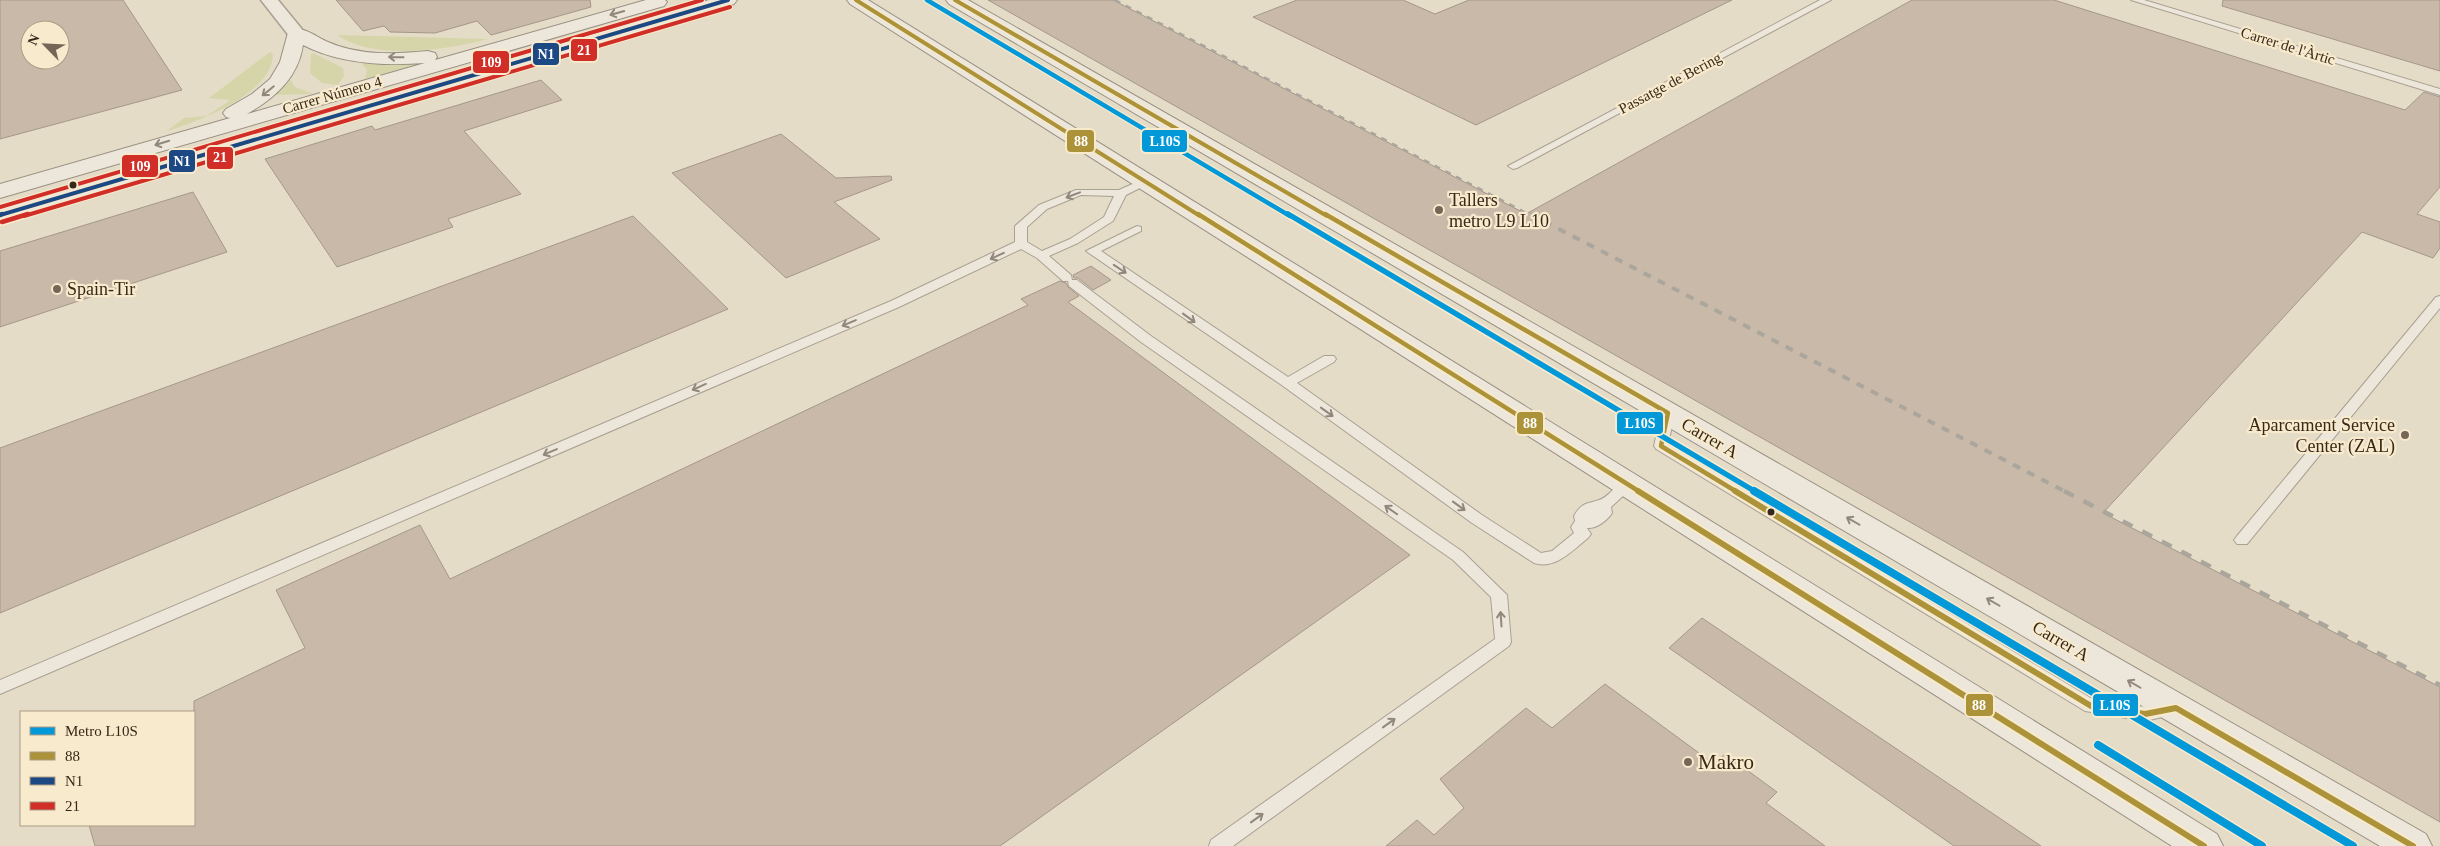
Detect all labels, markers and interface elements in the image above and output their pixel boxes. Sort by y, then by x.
one-way arrow [610,8,626,18]
north arrow [20,20,70,70]
street label: Carrer de l'Àrtic [2239,24,2337,68]
text: N [25,32,42,48]
line badge: 21 [570,38,598,62]
line badge: N1 [532,42,560,66]
text: 21 [577,43,591,58]
text: N1 [537,47,555,62]
street label: Passatge de Bering [1616,49,1725,117]
line badge: 109 [472,50,510,74]
one-way arrow [388,53,404,62]
text: 109 [481,55,502,70]
street label: Carrer Número 4 [281,73,384,117]
one-way arrow [262,85,275,96]
line badge: 88 [1066,129,1095,153]
line badge: L10S [1141,129,1188,153]
text: 88 [1074,134,1088,149]
text: L10S [1149,134,1181,149]
one-way arrow [154,139,170,149]
line badge: 21 [206,146,234,170]
line badge: N1 [168,149,196,173]
text: 21 [213,150,227,165]
line badge: 109 [121,154,159,178]
text: N1 [173,154,191,169]
text: 109 [130,159,151,174]
unlabelled marker [68,180,78,190]
place label: Tallers metro L9 L10 [1449,190,1549,231]
one-way arrow [1066,191,1081,200]
marker: Tallers metro L9 L10 [1433,204,1445,216]
one-way arrow [990,252,1005,261]
one-way arrow [1113,265,1127,275]
place label: Spain-Tir [67,279,135,299]
marker: Spain-Tir [51,283,63,295]
one-way arrow [1182,313,1196,323]
one-way arrow [842,319,857,328]
one-way arrow [692,383,707,393]
one-way arrow [1320,407,1334,417]
line badge: 88 [1516,411,1544,435]
line badge: L10S [1616,411,1664,435]
street label: Carrer A [1678,414,1742,462]
place label: Aparcament Service Center (ZAL) [2249,415,2395,457]
text: 88 [1523,416,1537,431]
text: L10S [1624,416,1656,431]
marker: Aparcament Service Center (ZAL) [2399,429,2411,441]
one-way arrow [543,447,558,457]
one-way arrow [1452,501,1466,511]
one-way arrow [1384,505,1398,515]
unlabelled marker [1766,507,1776,517]
one-way arrow [1846,515,1860,525]
one-way arrow [1986,597,2001,607]
one-way arrow [1497,611,1506,627]
street label: Carrer A [2029,617,2093,665]
one-way arrow [2127,678,2141,688]
line badge: 88 [1965,693,1994,717]
line badge: L10S [2092,693,2139,717]
text: 88 [1972,698,1986,713]
text: L10S [2099,698,2131,713]
legend [20,711,195,826]
one-way arrow [1382,718,1396,728]
text: Metro L10S [65,723,138,739]
text: 88 [65,748,80,764]
place label: Makro [1698,750,1754,774]
marker: Makro [1682,756,1694,768]
text: N1 [65,773,83,789]
text: 21 [65,798,80,814]
one-way arrow [1250,813,1264,823]

